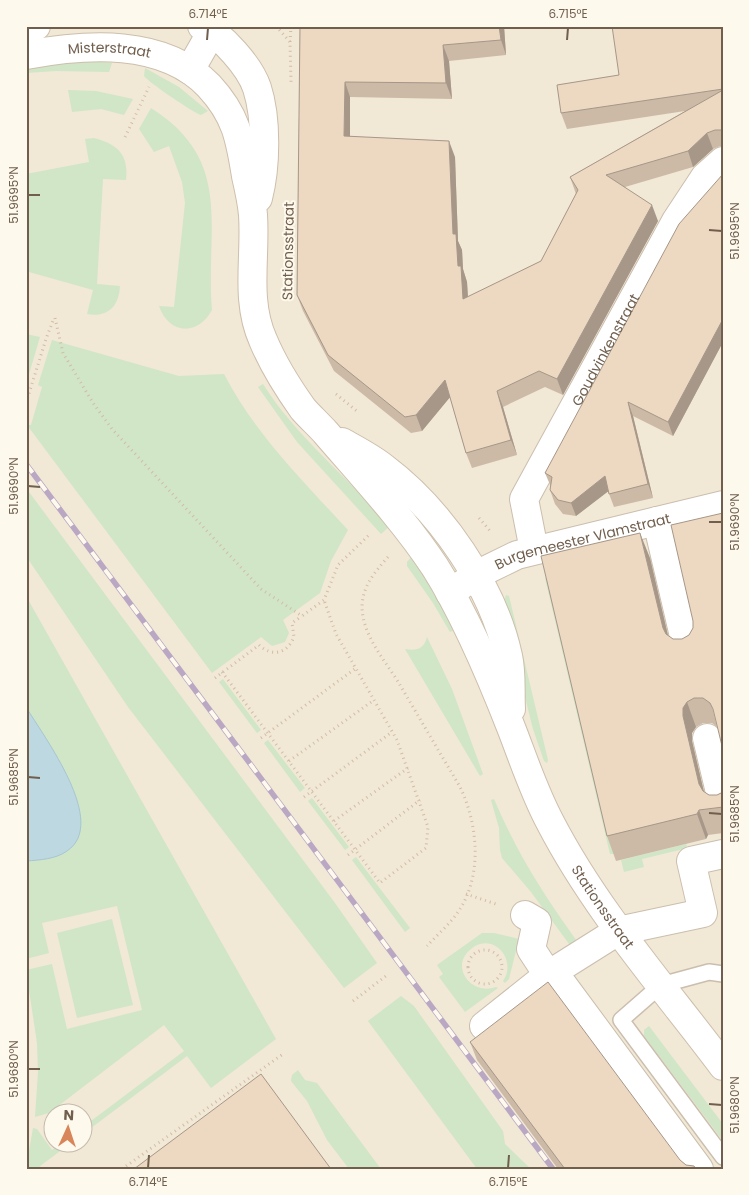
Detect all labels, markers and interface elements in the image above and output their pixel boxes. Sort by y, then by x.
text: 6.714°E [188,5,228,22]
text: 6.715°E [548,5,588,22]
street label: Misterstraat [67,37,153,63]
text: 51.9695°N [5,166,22,224]
street label: Stationsstraat [277,202,299,300]
text: 51.9695°N [726,202,743,260]
street label: Goudvinkenstraat [567,290,644,410]
text: 51.9690°N [5,457,22,515]
text: 51.9690°N [726,493,743,551]
street label: Burgemeester Vlamstraat [491,508,672,574]
text: 51.9685°N [5,748,22,806]
text: 51.9685°N [726,785,743,843]
street label: Stationsstraat [567,861,639,953]
text: 51.9680°N [5,1040,22,1098]
text: 51.9680°N [726,1076,743,1134]
north arrow [42,1102,92,1152]
text: N [63,1105,74,1125]
text: 6.714°E [128,1173,168,1190]
text: 6.715°E [488,1173,528,1190]

